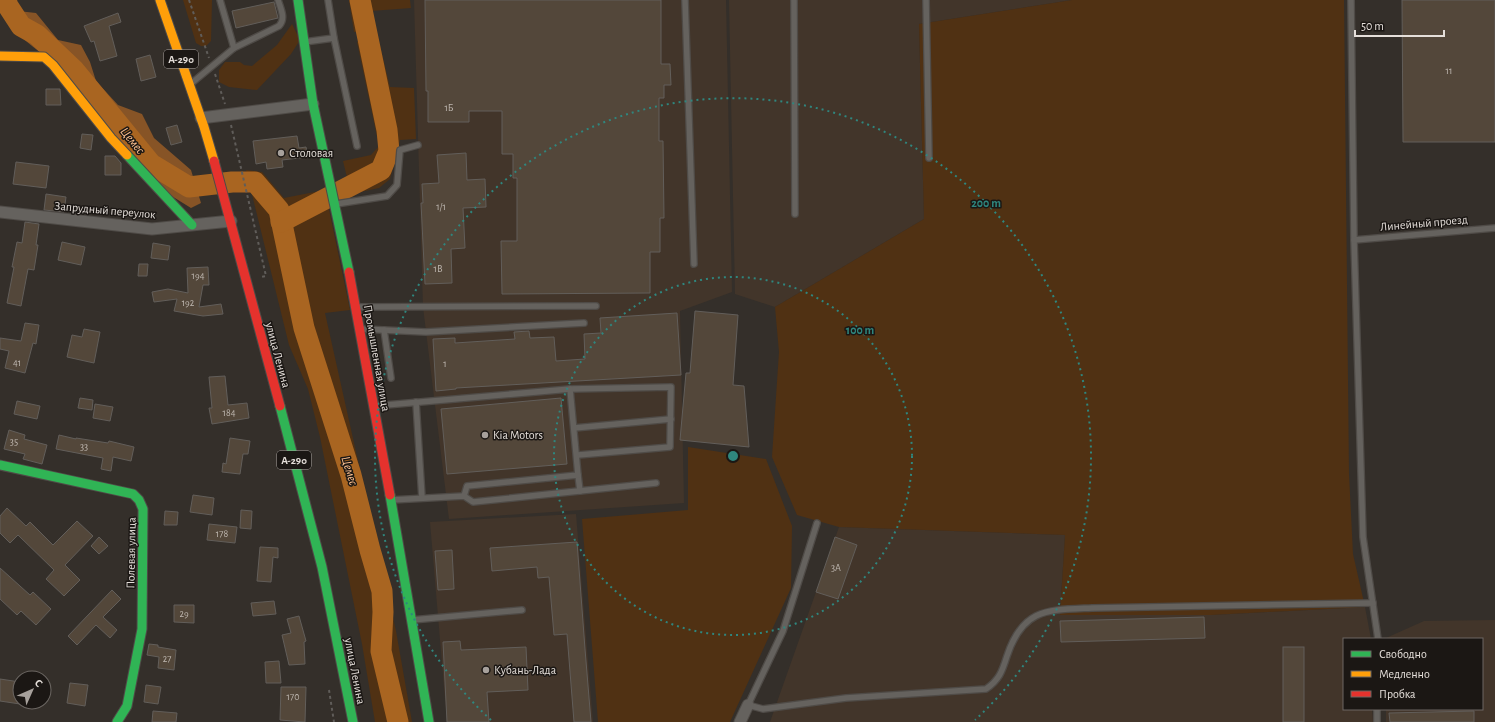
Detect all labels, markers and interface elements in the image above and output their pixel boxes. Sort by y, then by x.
scale bar [1355,12,1444,38]
text: 50 m [1361,20,1384,32]
road number: А-290 [164,50,198,68]
house number: 11 [1446,66,1452,76]
house number: 1Б [444,103,454,113]
water label: Цемес [118,125,147,157]
place label: Столовая [289,147,333,159]
marker: Столовая [276,148,286,158]
text: 200 m [971,197,1001,209]
street label: Запрудный переулок [54,200,157,221]
house number: 1/1 [436,202,446,212]
street label: Линейный проезд [1380,213,1468,233]
house number: 1В [433,264,443,274]
house number: 194 [192,271,205,281]
house number: 192 [182,298,195,308]
street label: Промышленная улица [361,304,392,413]
street label: улица Ленина [262,320,293,390]
text: 100 m [846,324,874,336]
house number: 41 [13,358,21,368]
house number: 1 [443,359,447,369]
house number: 184 [223,408,236,418]
place label: Kia Motors [493,429,543,441]
marker: Kia Motors [480,430,490,440]
house number: 35 [10,437,18,447]
house number: 33 [80,442,88,452]
centre of rings [726,449,740,463]
road number: А-290 [277,451,311,469]
water label: Цемес [338,455,360,488]
street label: Полевая улица [124,517,139,589]
house number: 178 [216,529,228,539]
house number: 3А [831,563,841,573]
house number: 29 [179,609,189,619]
street label: улица Ленина [342,636,367,706]
legend [1343,638,1483,710]
text: Свободно [1379,648,1427,660]
house number: 27 [163,654,171,664]
place label: Кубань-Лада [494,664,557,677]
marker: Кубань-Лада [481,665,491,675]
text: Медленно [1379,668,1430,680]
north arrow [12,670,52,710]
text: С [33,677,45,689]
text: Пробка [1379,688,1416,700]
house number: 170 [287,692,299,702]

